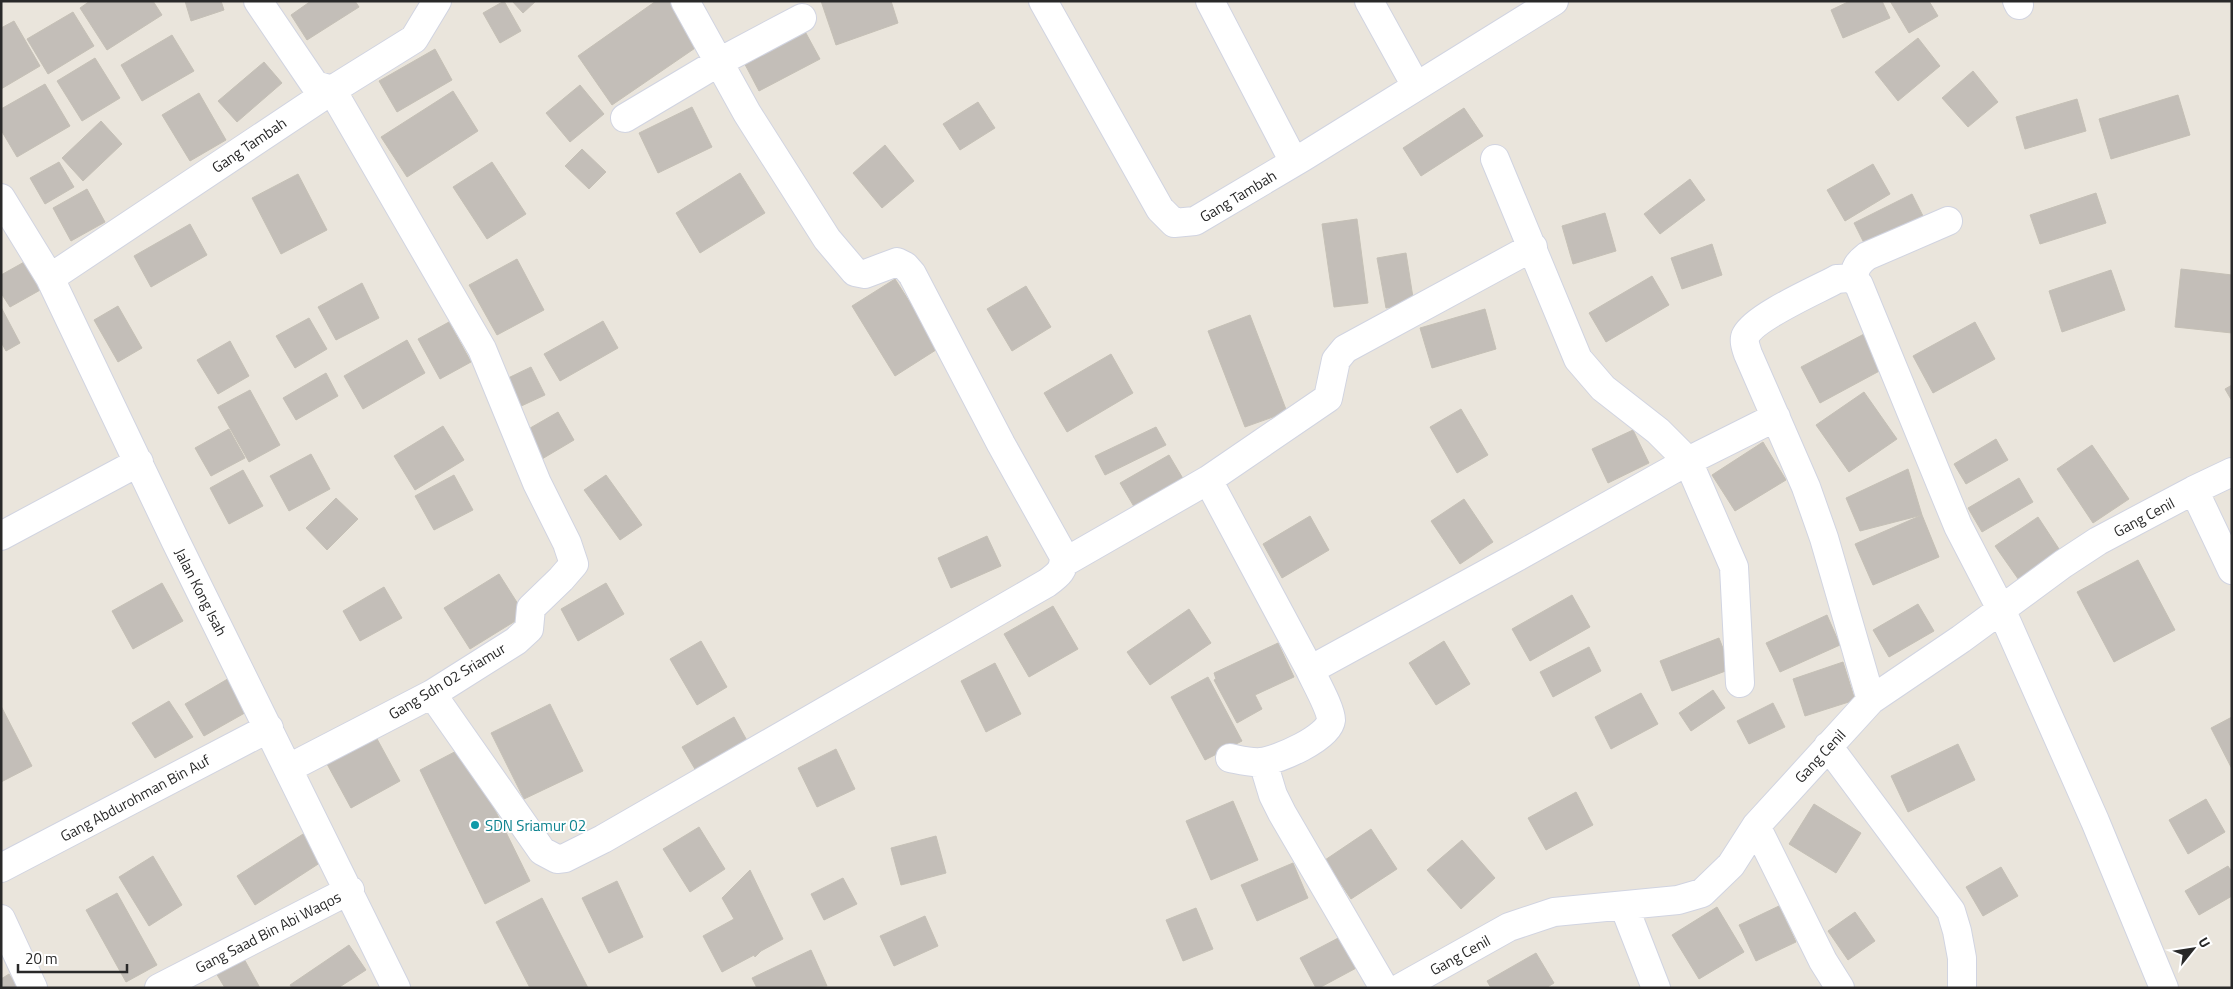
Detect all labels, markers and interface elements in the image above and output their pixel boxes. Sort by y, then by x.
street label: Gang Tambah [207,111,291,179]
street label: Gang Tambah [1195,164,1281,228]
street label: Gang Cenil [2109,491,2179,543]
street label: Jalan Kong Isah [169,544,233,640]
street label: Gang Sdn 02 Sriamur [384,637,510,725]
street label: Gang Cenil [1789,724,1851,788]
street label: Gang Abdurohman Bin Auf [56,749,214,847]
place label: SDN Sriamur 02 [485,814,586,837]
marker: SDN Sriamur 02 [469,819,481,831]
street label: Gang Saad Bin Abi Waqos [191,885,345,979]
north arrow [2168,924,2218,974]
street label: Gang Cenil [1425,929,1495,981]
text: U [2193,933,2216,951]
scale bar [18,942,126,974]
text: 20 m [25,947,58,970]

